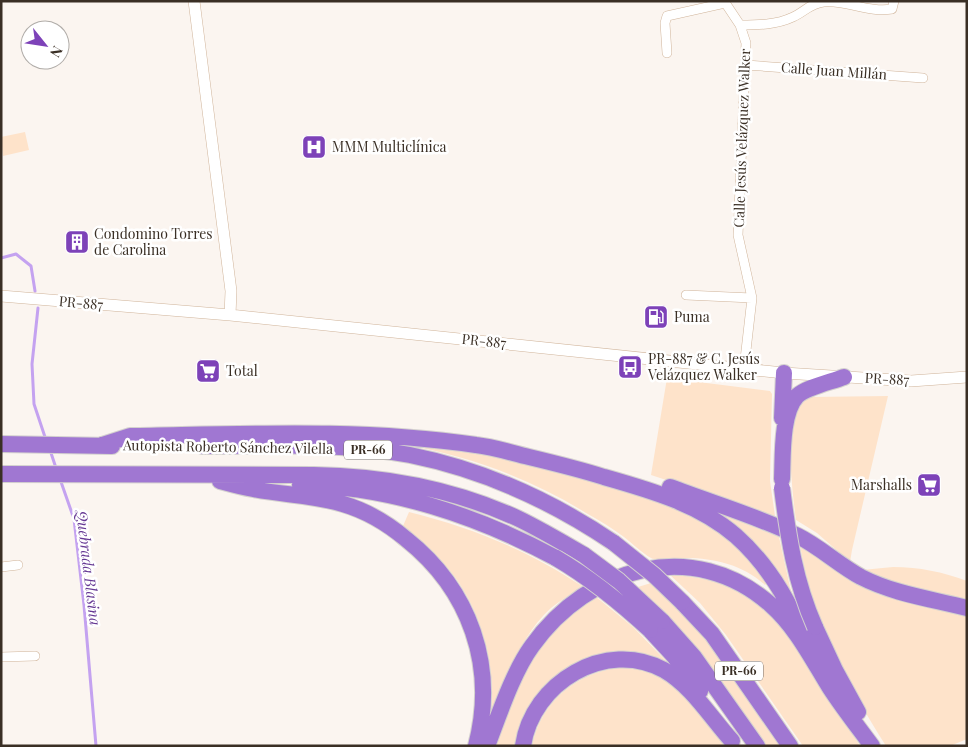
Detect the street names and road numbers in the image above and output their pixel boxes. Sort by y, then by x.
street label: Calle Jesús Velázquez Walker [729,47,754,228]
street label: Calle Juan Millán [781,57,888,84]
street label: PR-887 [58,291,104,314]
street label: PR-887 [461,329,507,352]
street label: PR-887 [864,368,910,389]
street label: Autopista Roberto Sánchez Vilella [122,435,333,458]
road number: PR-66 [344,440,392,460]
road number: PR-66 [715,661,763,680]

